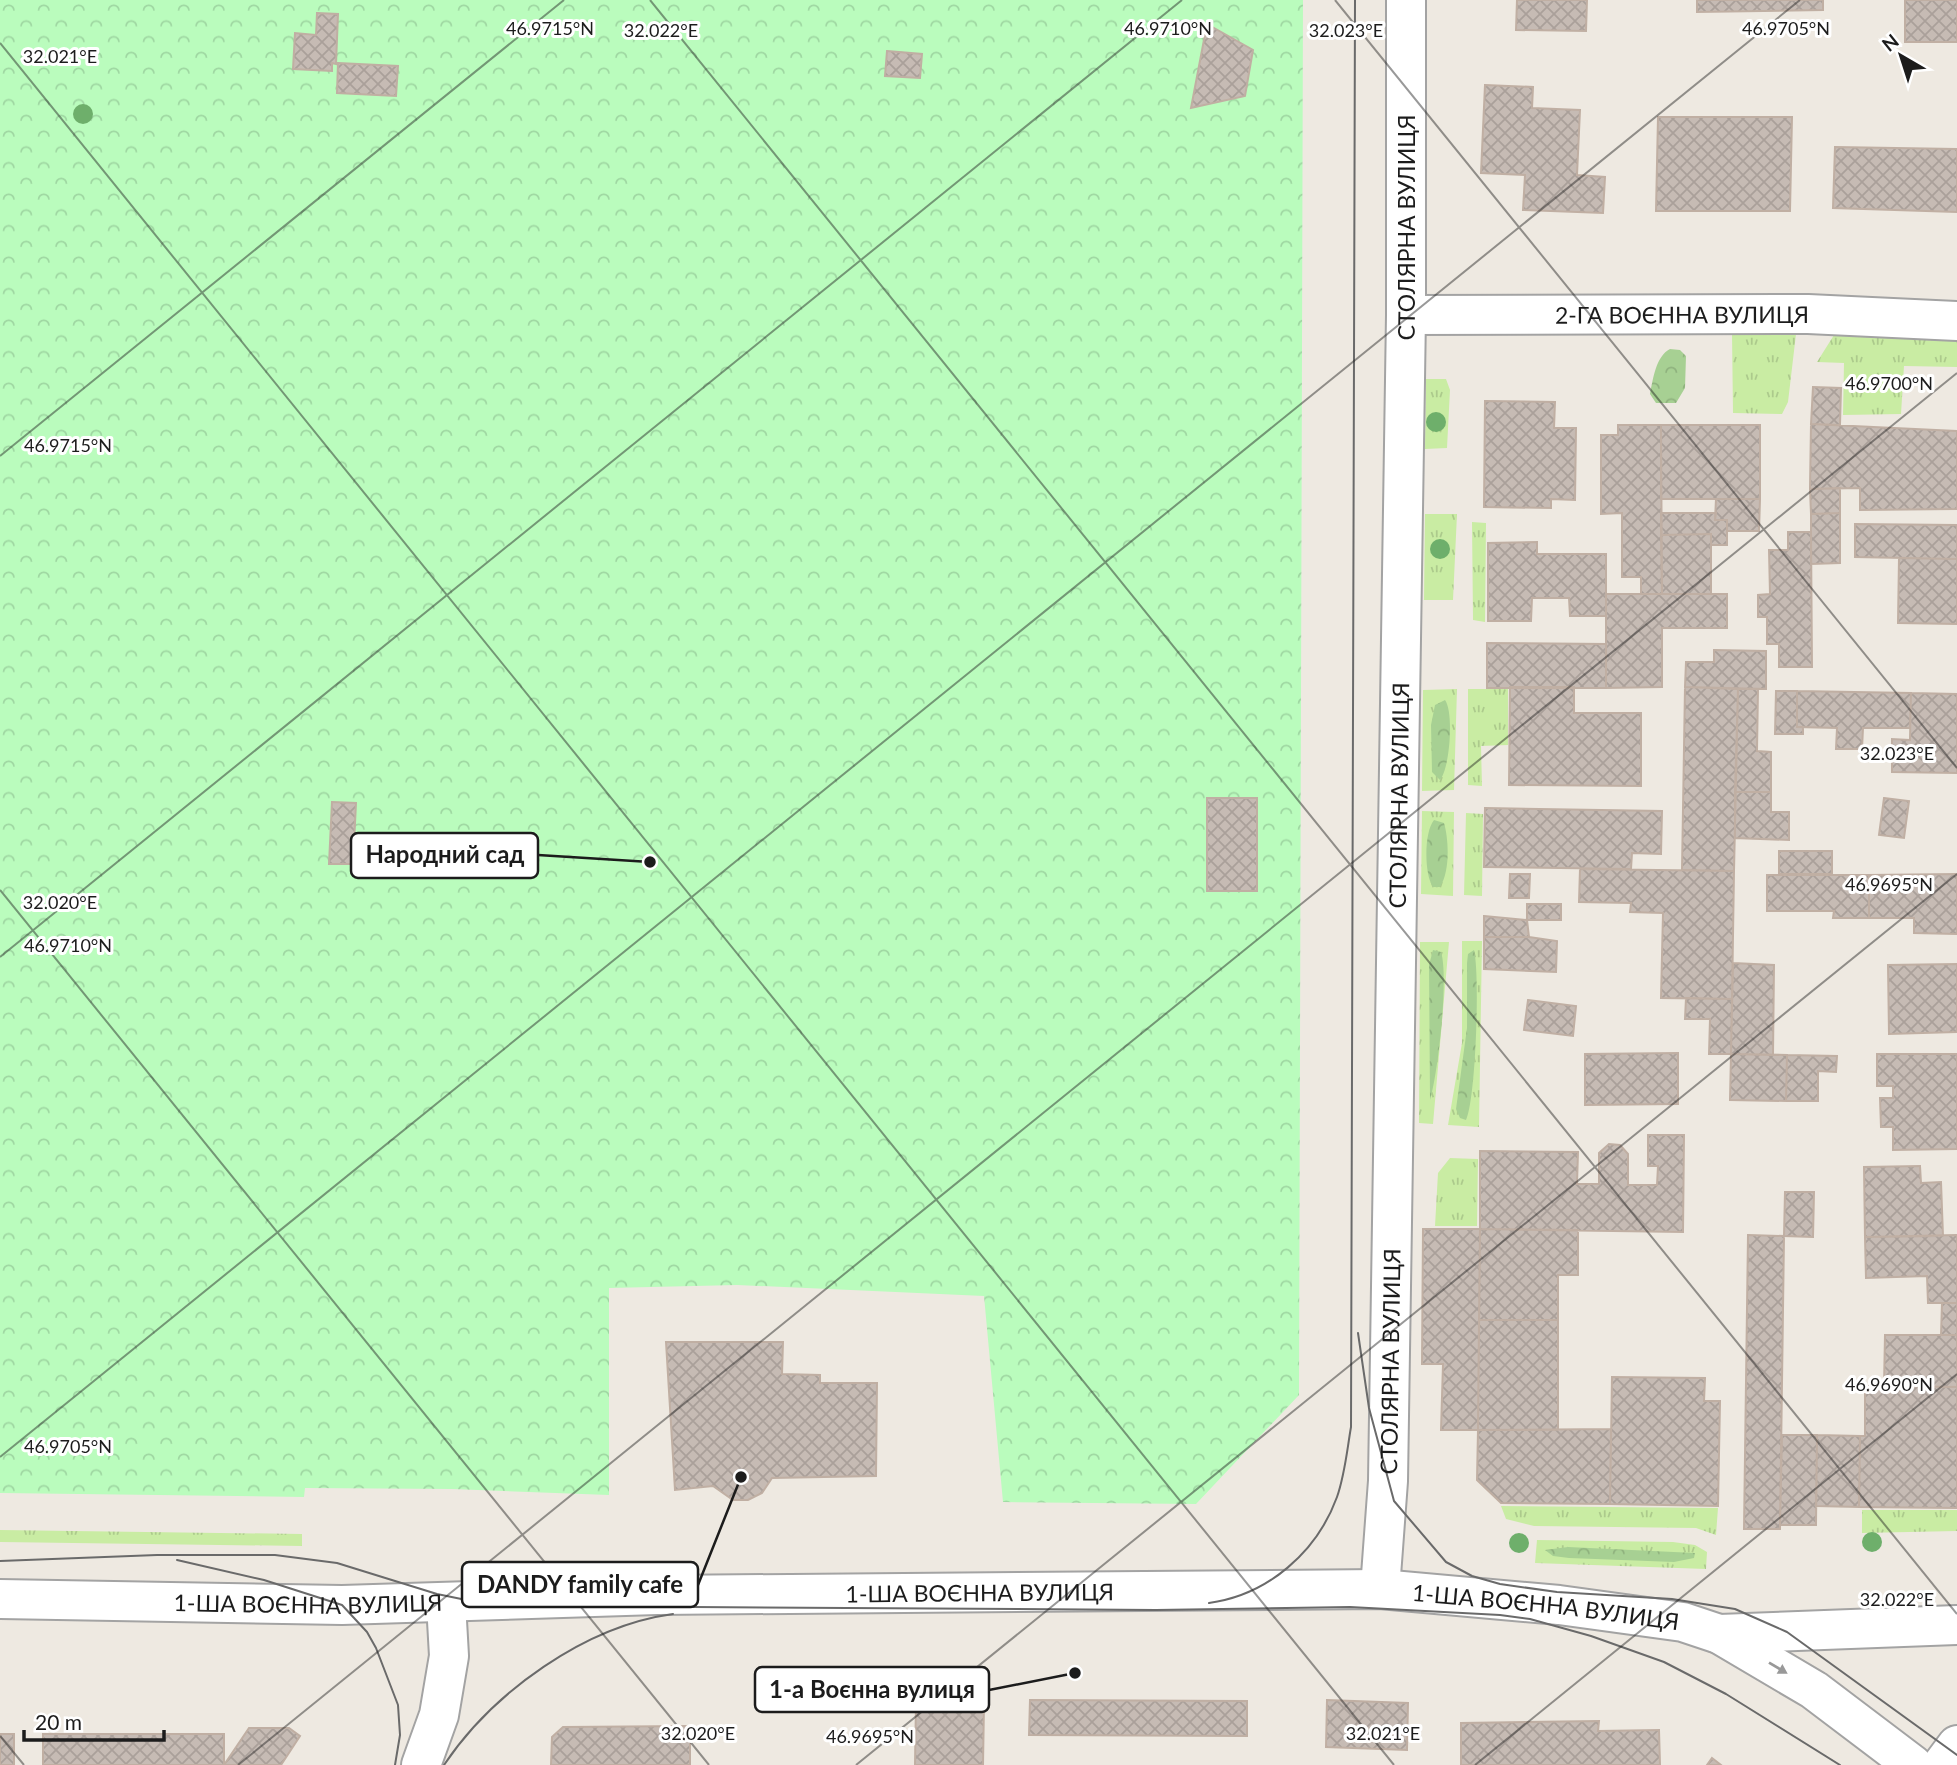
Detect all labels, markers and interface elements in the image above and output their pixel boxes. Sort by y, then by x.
text: 46.9715°N [506,17,594,39]
text: 46.9710°N [1124,17,1212,39]
text: 46.9705°N [1742,17,1830,39]
text: 32.022°E [624,19,698,41]
text: 32.023°E [1309,19,1383,41]
north arrow [1866,21,1936,91]
text: N [1877,29,1903,56]
text: 32.021°E [23,45,97,67]
street label: СТОЛЯРНА ВУЛИЦЯ [1392,114,1420,341]
street label: 2-ГА ВОЄННА ВУЛИЦЯ [1555,300,1809,329]
text: 46.9700°N [1845,372,1933,394]
text: 46.9715°N [24,434,112,456]
street label: СТОЛЯРНА ВУЛИЦЯ [1383,682,1414,909]
text: 32.023°E [1860,742,1934,764]
callout: Народний сад [351,833,538,878]
text: Народний сад [365,839,525,868]
text: 46.9695°N [1845,873,1933,895]
text: 32.020°E [23,891,97,913]
text: 46.9710°N [24,934,112,956]
street label: СТОЛЯРНА ВУЛИЦЯ [1374,1248,1406,1475]
text: 46.9690°N [1845,1373,1933,1395]
text: 46.9705°N [24,1435,112,1457]
callout: DANDY family cafe [462,1562,698,1607]
text: DANDY family cafe [477,1569,683,1598]
street label: 1-ША ВОЄННА ВУЛИЦЯ [845,1577,1114,1607]
street label: 1-ША ВОЄННА ВУЛИЦЯ [1411,1578,1681,1635]
street label: 1-ША ВОЄННА ВУЛИЦЯ [173,1588,443,1619]
text: 32.022°E [1860,1588,1934,1610]
one-way arrow [1768,1661,1788,1674]
callout: 1-а Воєнна вулиця [755,1667,989,1712]
text: 1-а Воєнна вулиця [769,1674,975,1703]
scale bar [24,1698,164,1742]
text: 20 m [35,1709,82,1734]
text: 32.020°E [661,1722,735,1744]
text: 32.021°E [1346,1722,1420,1744]
text: 46.9695°N [826,1725,914,1747]

